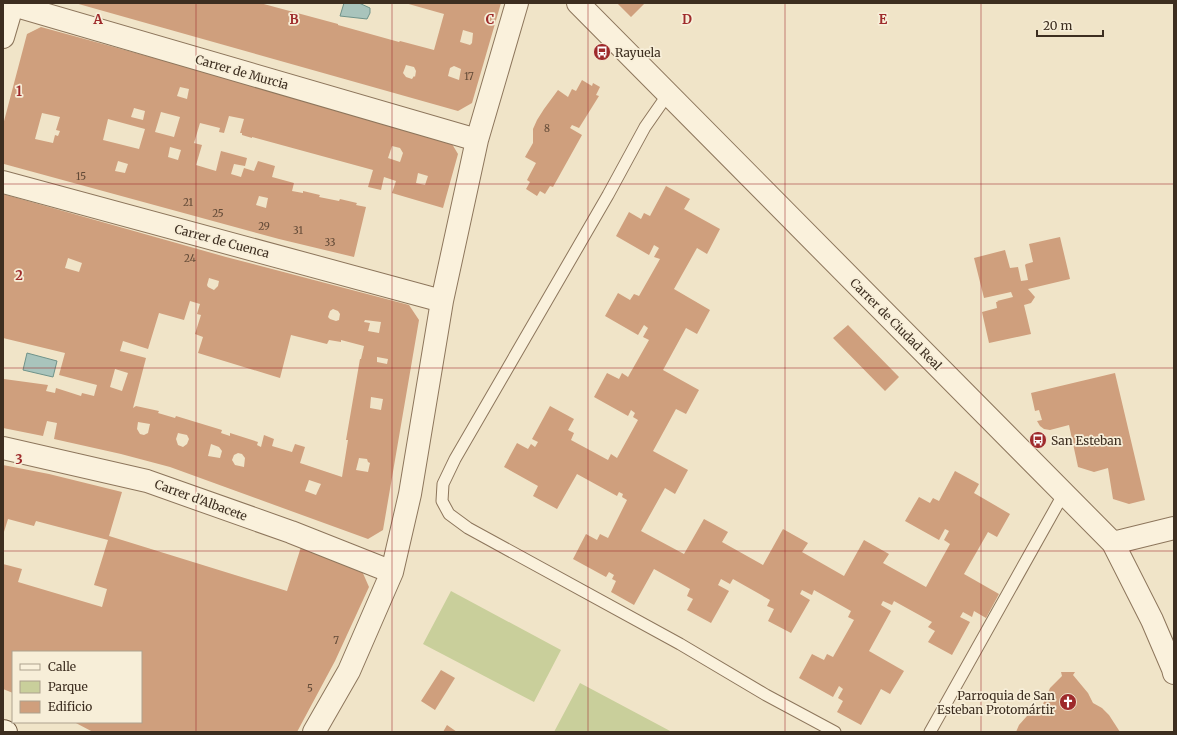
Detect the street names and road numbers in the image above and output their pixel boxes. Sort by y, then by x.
street label: Carrer de Murcia [194,52,291,93]
street label: Carrer de Cuenca [173,221,272,261]
street label: Carrer de Ciudad Real [847,275,945,373]
street label: Carrer d'Albacete [153,476,249,524]

